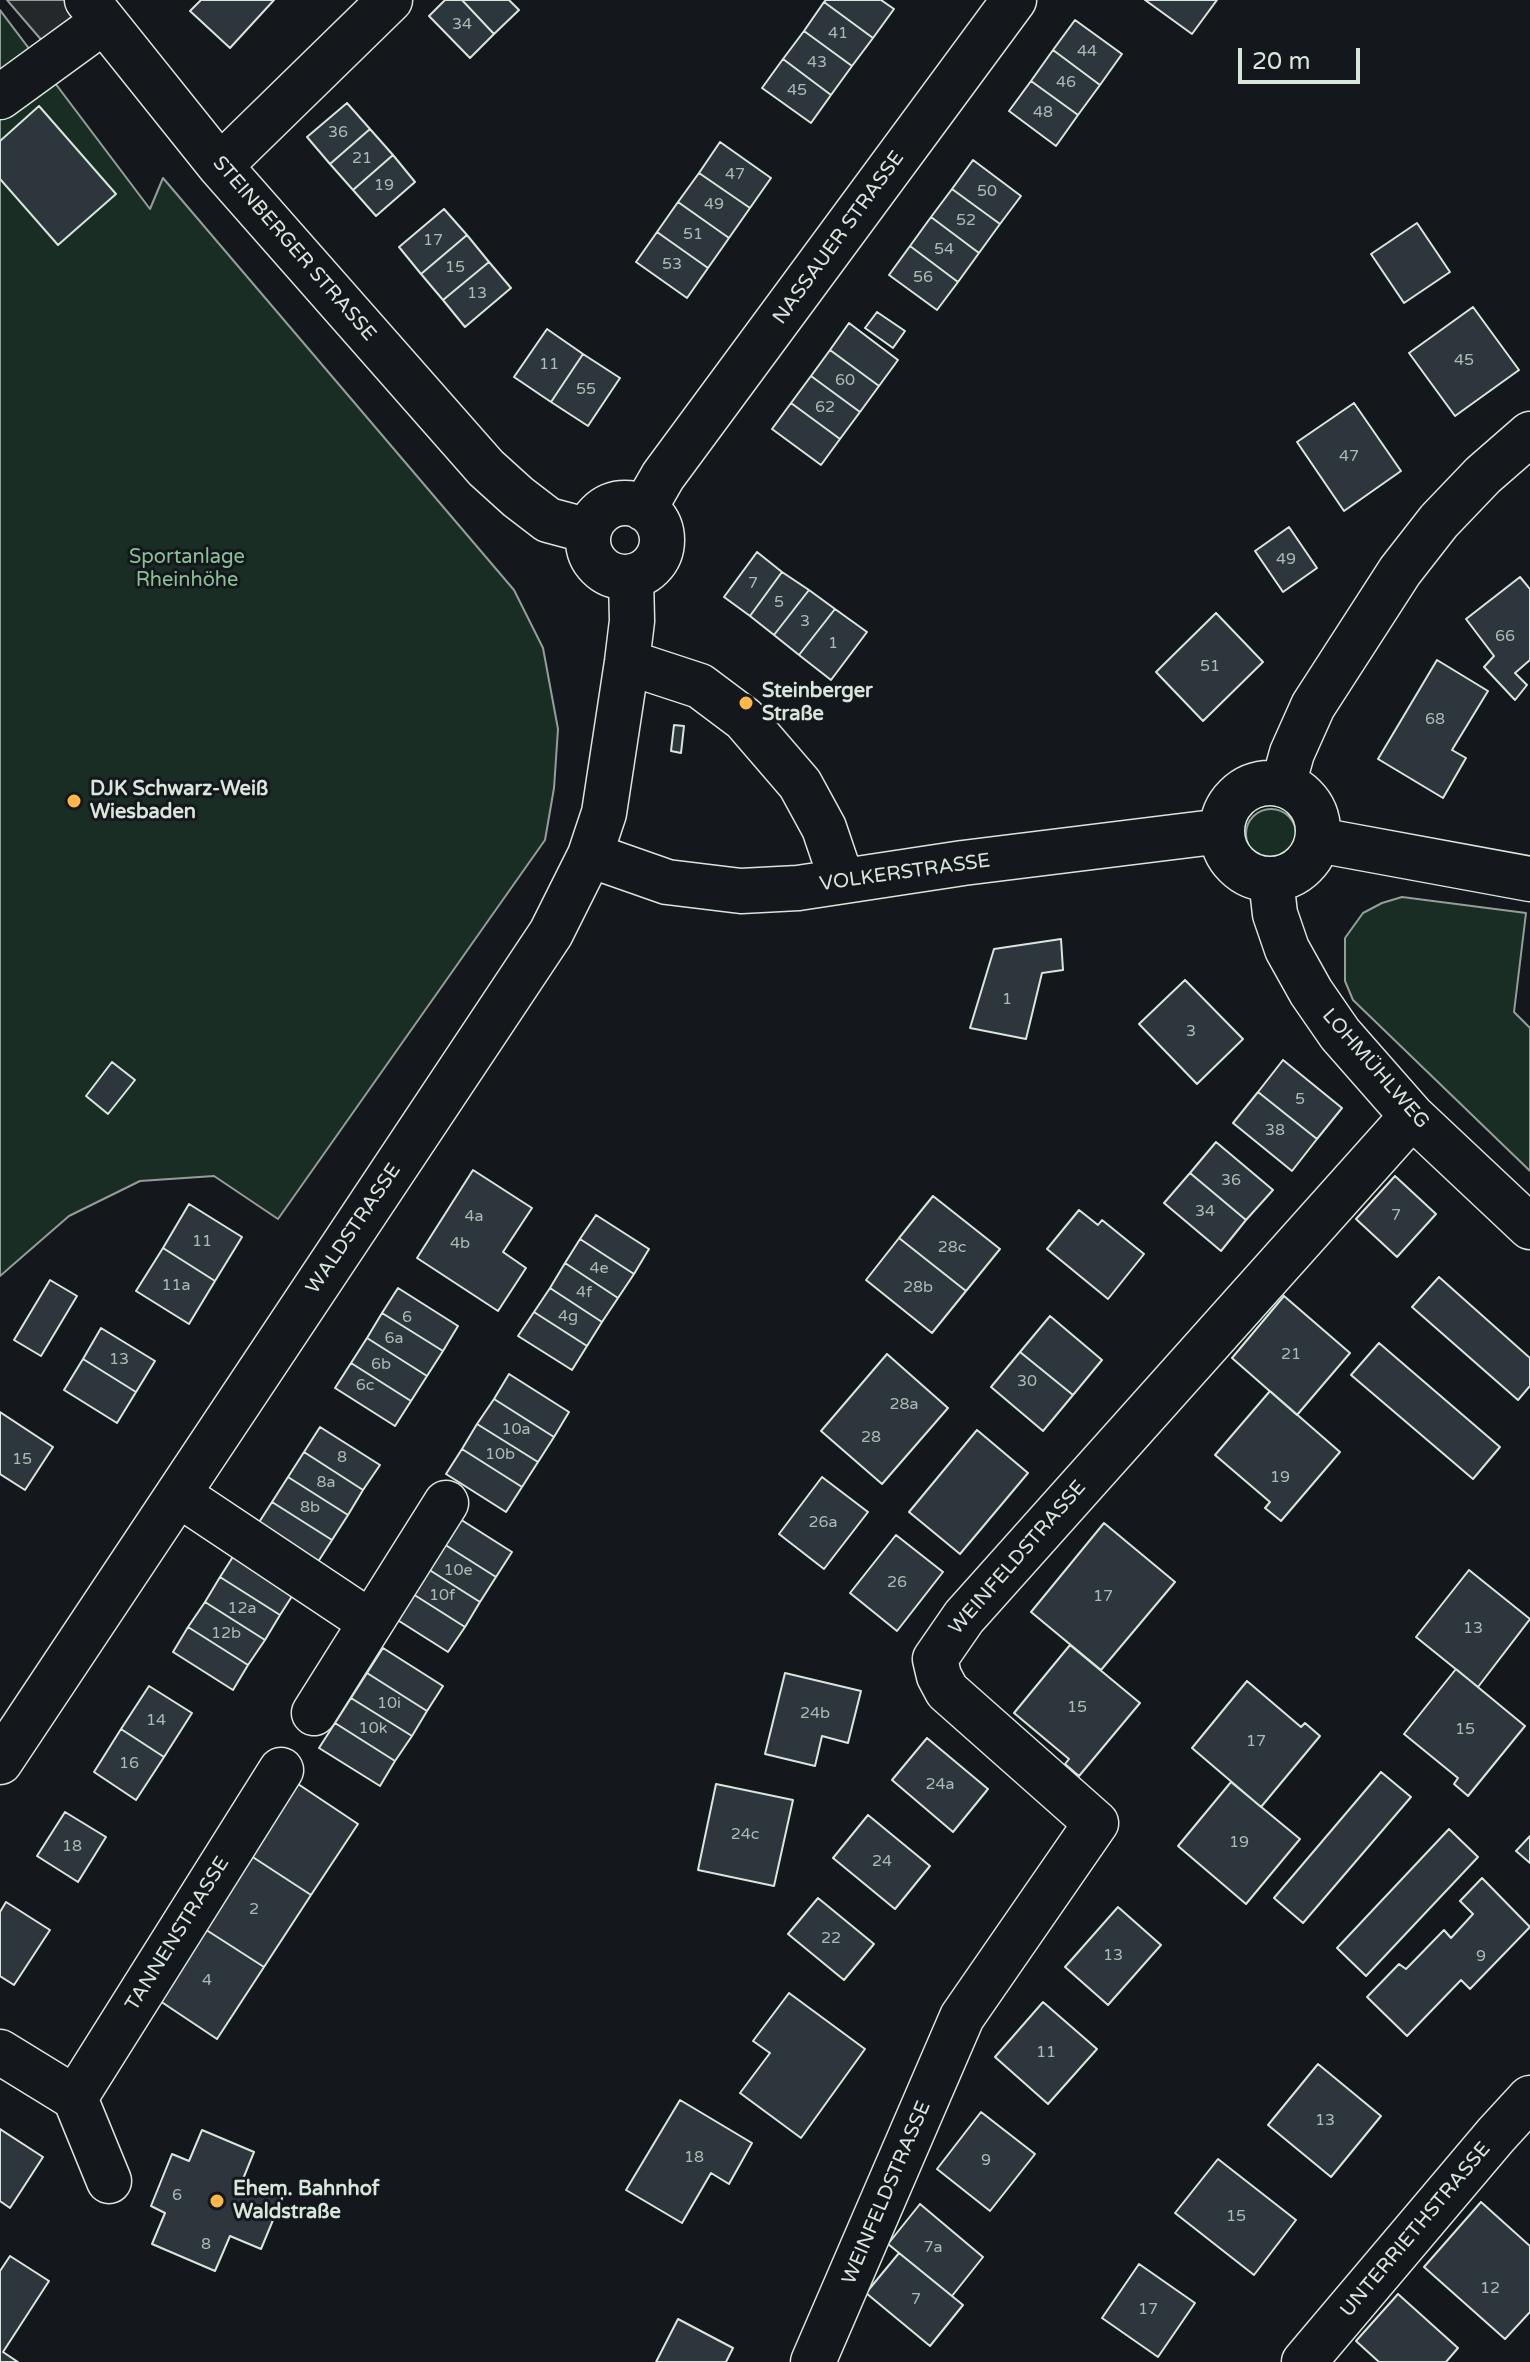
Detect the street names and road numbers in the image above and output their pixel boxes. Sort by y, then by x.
street label: NASSAUER STRASSE [768,147,910,329]
street label: STEINBERGER STRASSE [207,152,381,346]
street label: VOLKERSTRASSE [818,849,992,897]
street label: LOHMÜHLWEG [1316,1004,1434,1134]
street label: WALDSTRASSE [302,1159,406,1299]
street label: WEINFELDSTRASSE [944,1476,1092,1640]
street label: TANNENSTRASSE [121,1853,235,2015]
street label: WEINFELDSTRASSE [838,2098,936,2288]
street label: UNTERRIETHSTRASSE [1336,2138,1496,2322]

